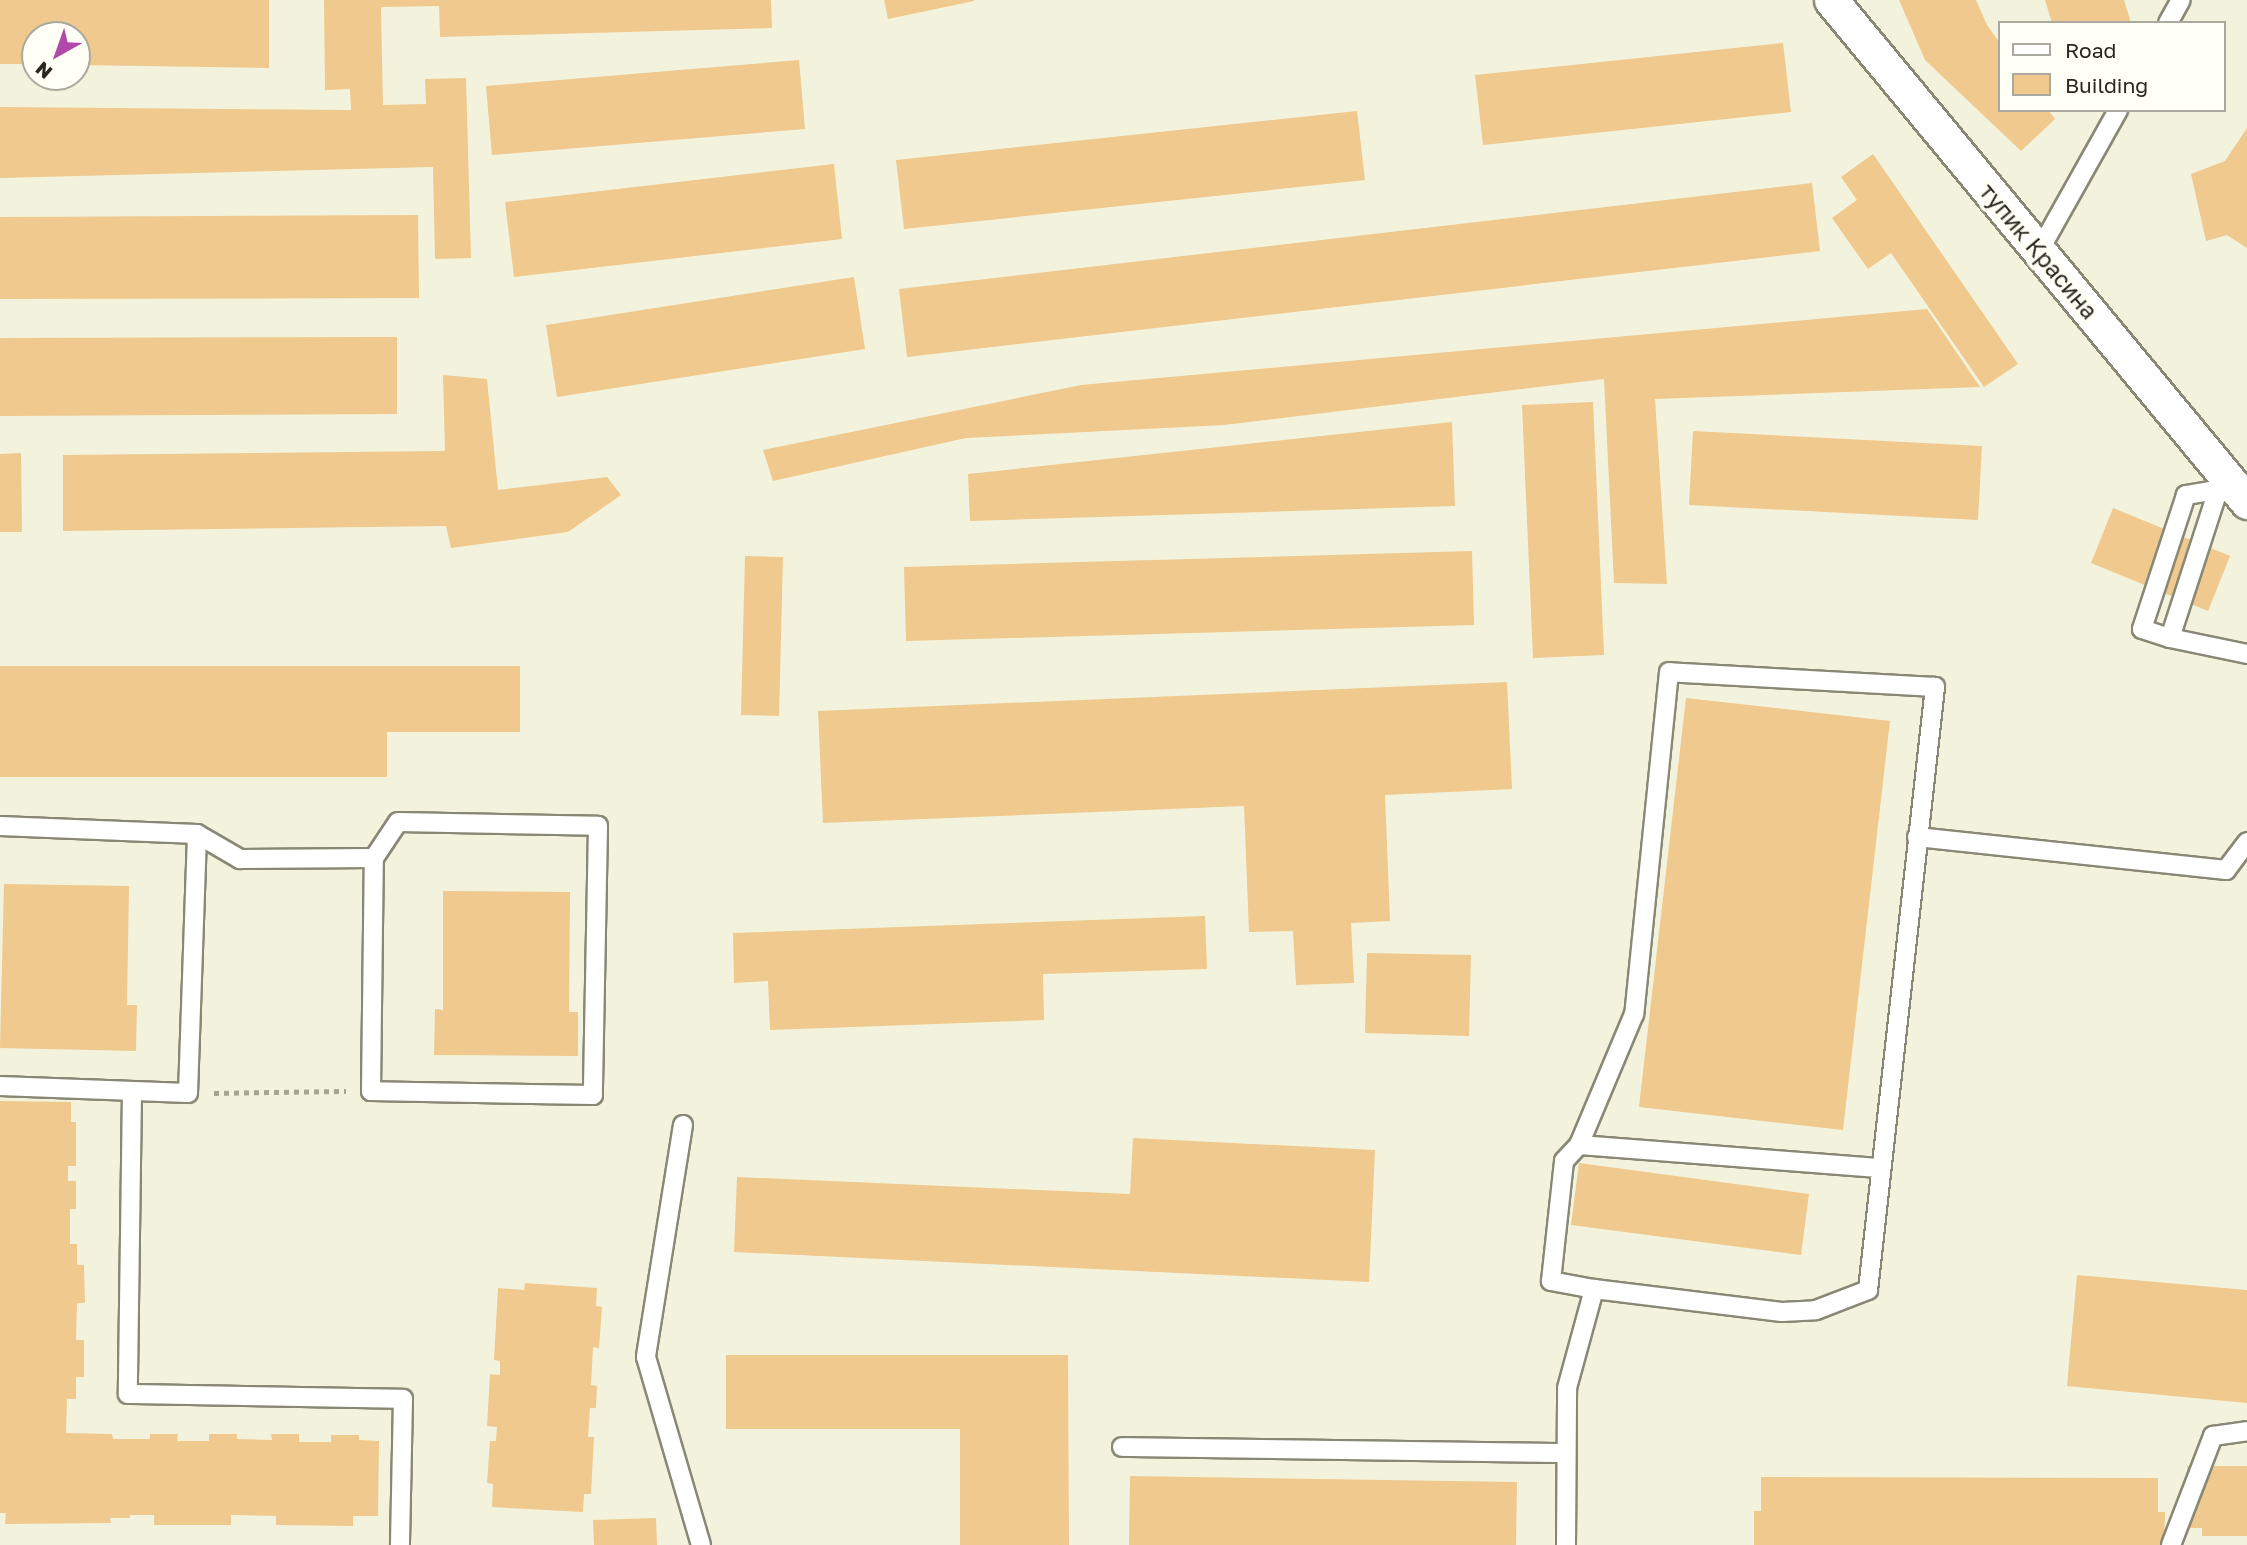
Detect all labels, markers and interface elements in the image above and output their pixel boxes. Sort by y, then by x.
north arrow [21,21,91,91]
legend [1998,21,2226,112]
text: Road [2065,37,2116,63]
text: N [31,57,56,84]
text: Building [2065,72,2148,98]
street label: тупик Красина [1974,178,2104,324]

